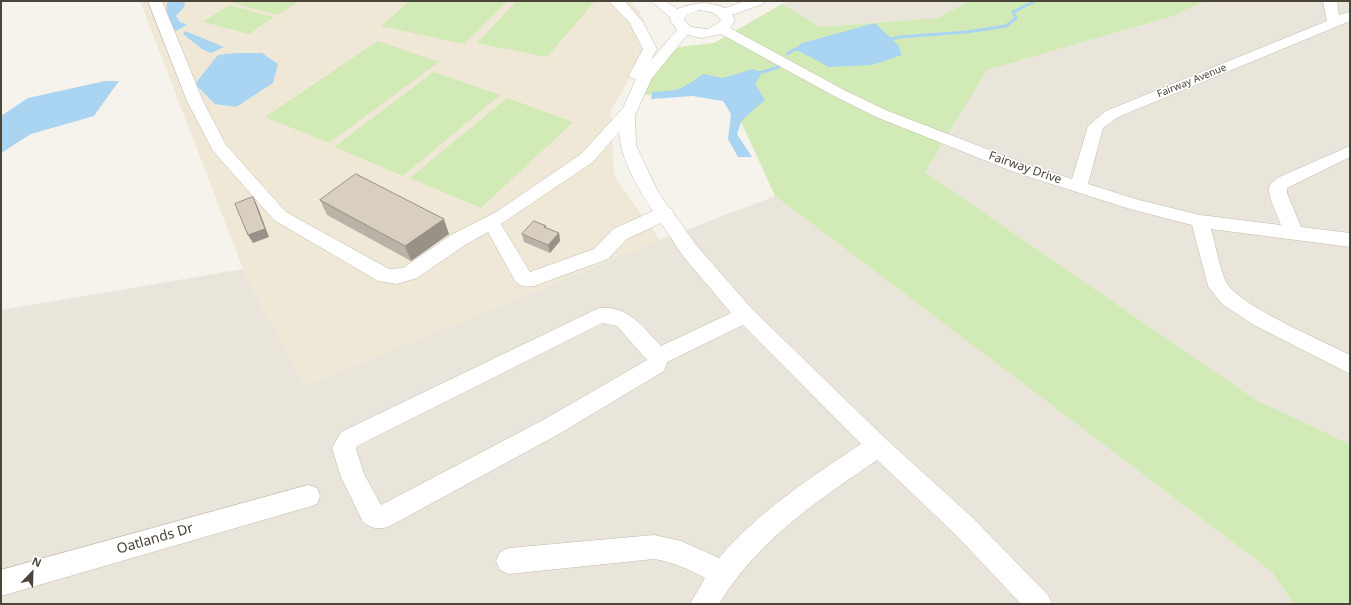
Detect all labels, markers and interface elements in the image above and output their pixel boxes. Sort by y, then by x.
street label: Fairway Avenue [1156,62,1228,100]
street label: Fairway Drive [987,149,1063,187]
street label: Oatlands Dr [115,520,195,558]
north arrow [12,553,52,593]
text: N [30,553,44,570]

